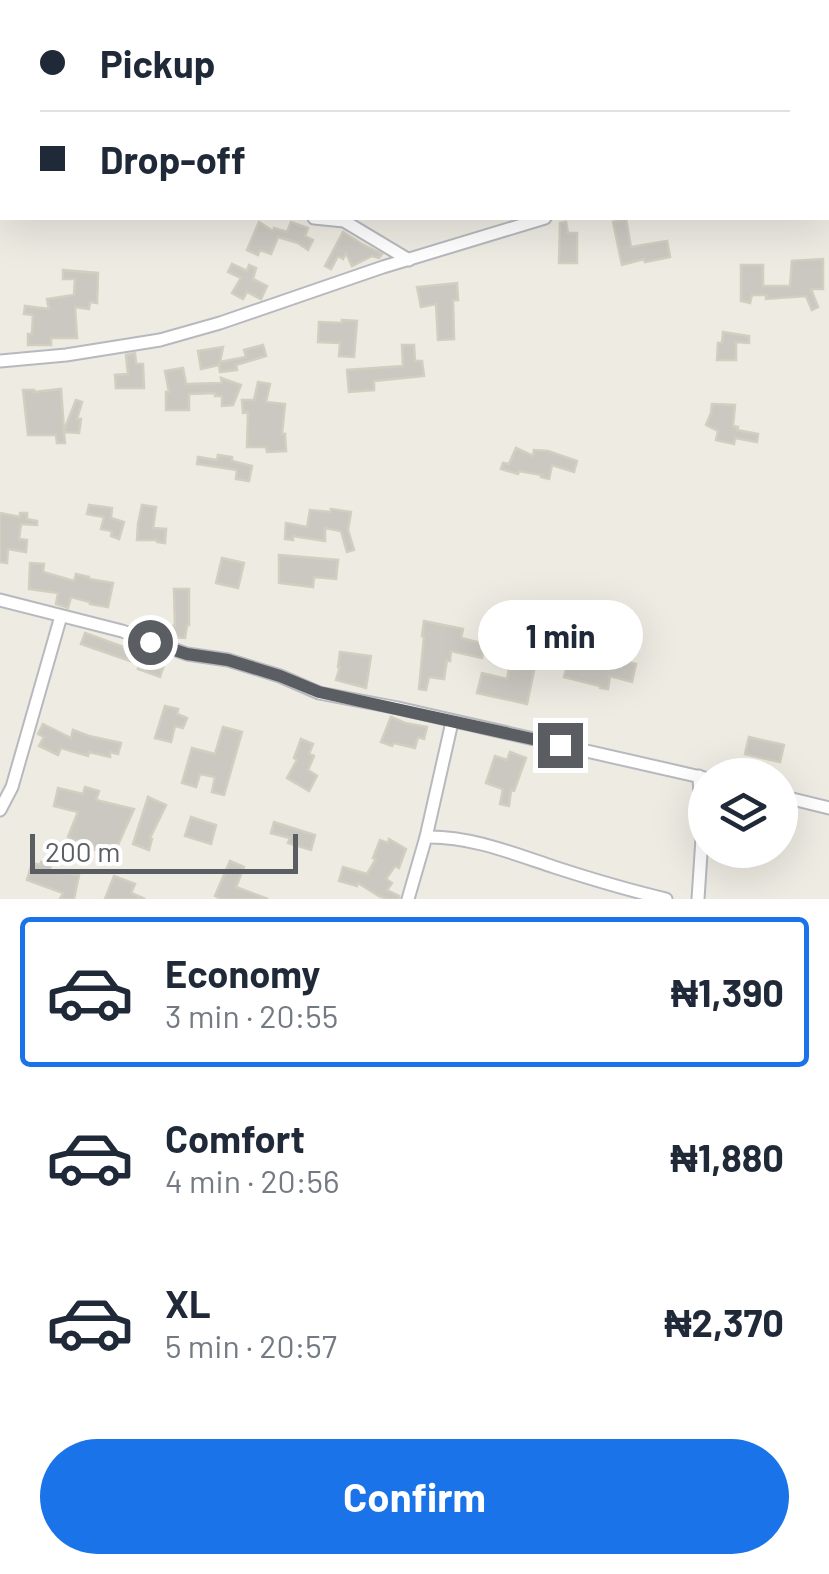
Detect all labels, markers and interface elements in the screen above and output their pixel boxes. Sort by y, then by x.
text: Pickup [100,40,215,86]
text: Drop-off [100,136,246,182]
callout: 1 min [478,600,642,670]
text: 1 min [525,616,596,654]
route start [128,620,173,665]
route end [538,723,583,768]
map controls [688,758,798,868]
button: layers [688,758,798,868]
scale bar [30,829,298,874]
text: 200 m [45,834,120,868]
icon: car [45,947,135,1037]
text: Economy [165,950,320,996]
text: ₦1,390 [671,969,784,1015]
text: 3 min · 20:55 [165,996,338,1034]
icon: car [45,1112,135,1202]
text: Comfort [165,1115,305,1161]
text: ₦1,880 [670,1134,784,1180]
text: 4 min · 20:56 [165,1161,339,1199]
icon: car [45,1277,135,1367]
text: XL [165,1280,211,1326]
text: ₦2,370 [664,1299,784,1345]
text: 5 min · 20:57 [165,1326,337,1364]
button: Confirm [40,1439,789,1554]

